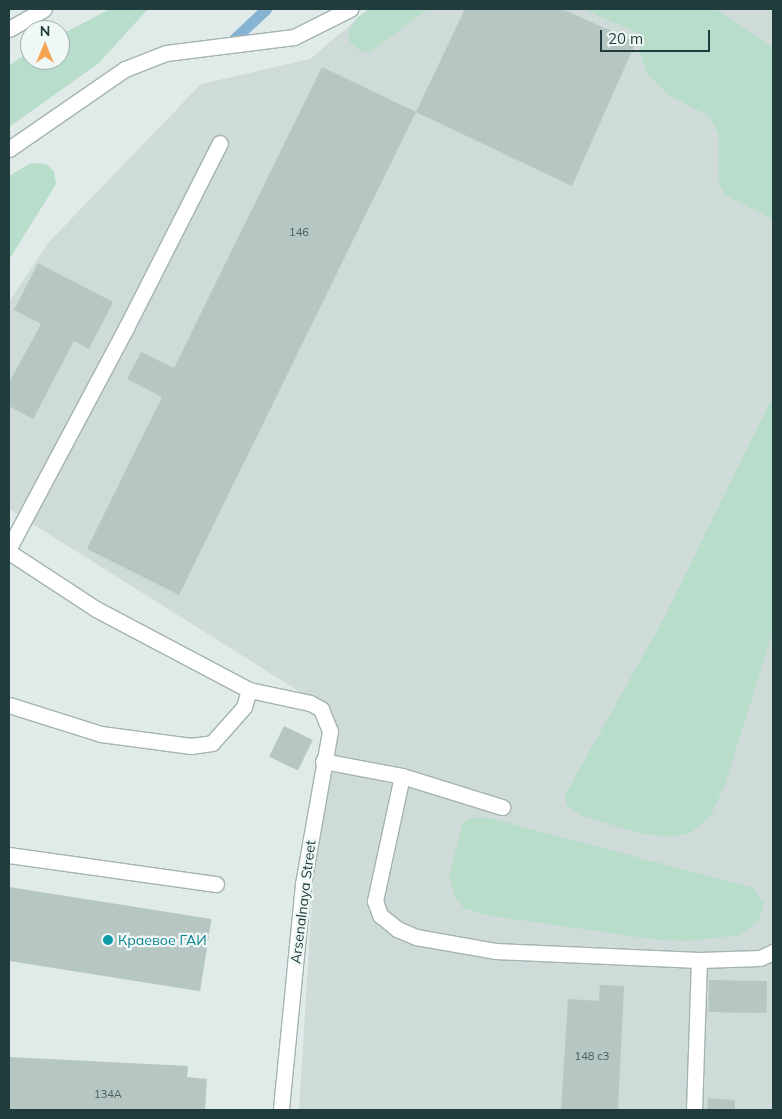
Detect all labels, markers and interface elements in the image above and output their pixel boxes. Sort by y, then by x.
north arrow [20,20,70,70]
scale bar [602,20,712,52]
text: N [40,22,50,40]
text: 20 m [608,29,643,48]
house number: 146 [289,225,309,239]
street label: Arsenalnaya Street [287,839,319,965]
place label: Краевое ГАИ [118,932,207,948]
marker: Краевое ГАИ [102,934,114,946]
house number: 148 с3 [575,1049,609,1063]
house number: 134А [94,1087,122,1101]

